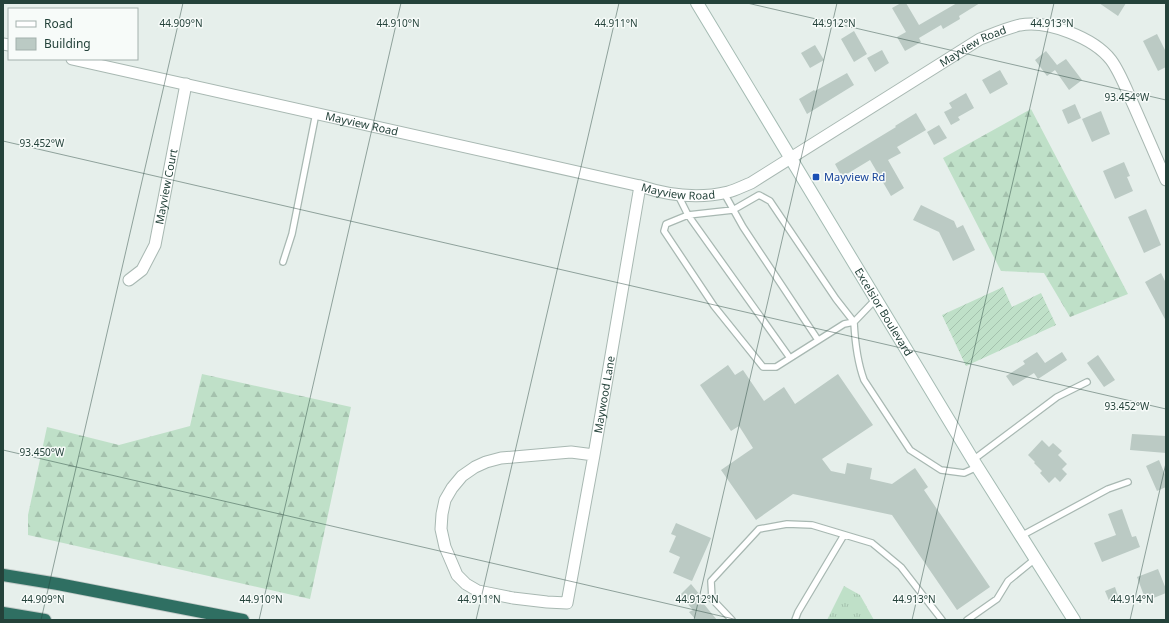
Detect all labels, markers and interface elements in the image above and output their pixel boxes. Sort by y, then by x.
legend [8,8,138,60]
text: Road [44,15,73,32]
text: 44.909°N [159,16,203,30]
text: 44.910°N [376,16,420,30]
text: 44.911°N [594,16,638,30]
text: 44.912°N [812,16,856,30]
text: 44.913°N [1030,16,1074,30]
street label: Mayview Road [936,22,1008,70]
text: Building [44,35,91,52]
text: 93.454°W [1105,90,1150,104]
street label: Mayview Road [324,108,400,139]
text: 93.452°W [20,136,65,150]
street label: Mayview Court [151,147,180,226]
place label: Mayview Rd [824,169,885,184]
marker: Mayview Rd [811,172,821,182]
street label: Mayview Road [640,179,716,203]
street label: Excelsior Boulevard [852,265,916,359]
street label: Maywood Lane [590,355,618,434]
text: 93.452°W [1105,399,1150,413]
text: 93.450°W [20,445,65,459]
text: 44.909°N [21,592,65,606]
text: 44.910°N [239,592,283,606]
text: 44.911°N [457,592,501,606]
text: 44.912°N [675,592,719,606]
text: 44.913°N [892,592,936,606]
text: 44.914°N [1110,592,1154,606]

